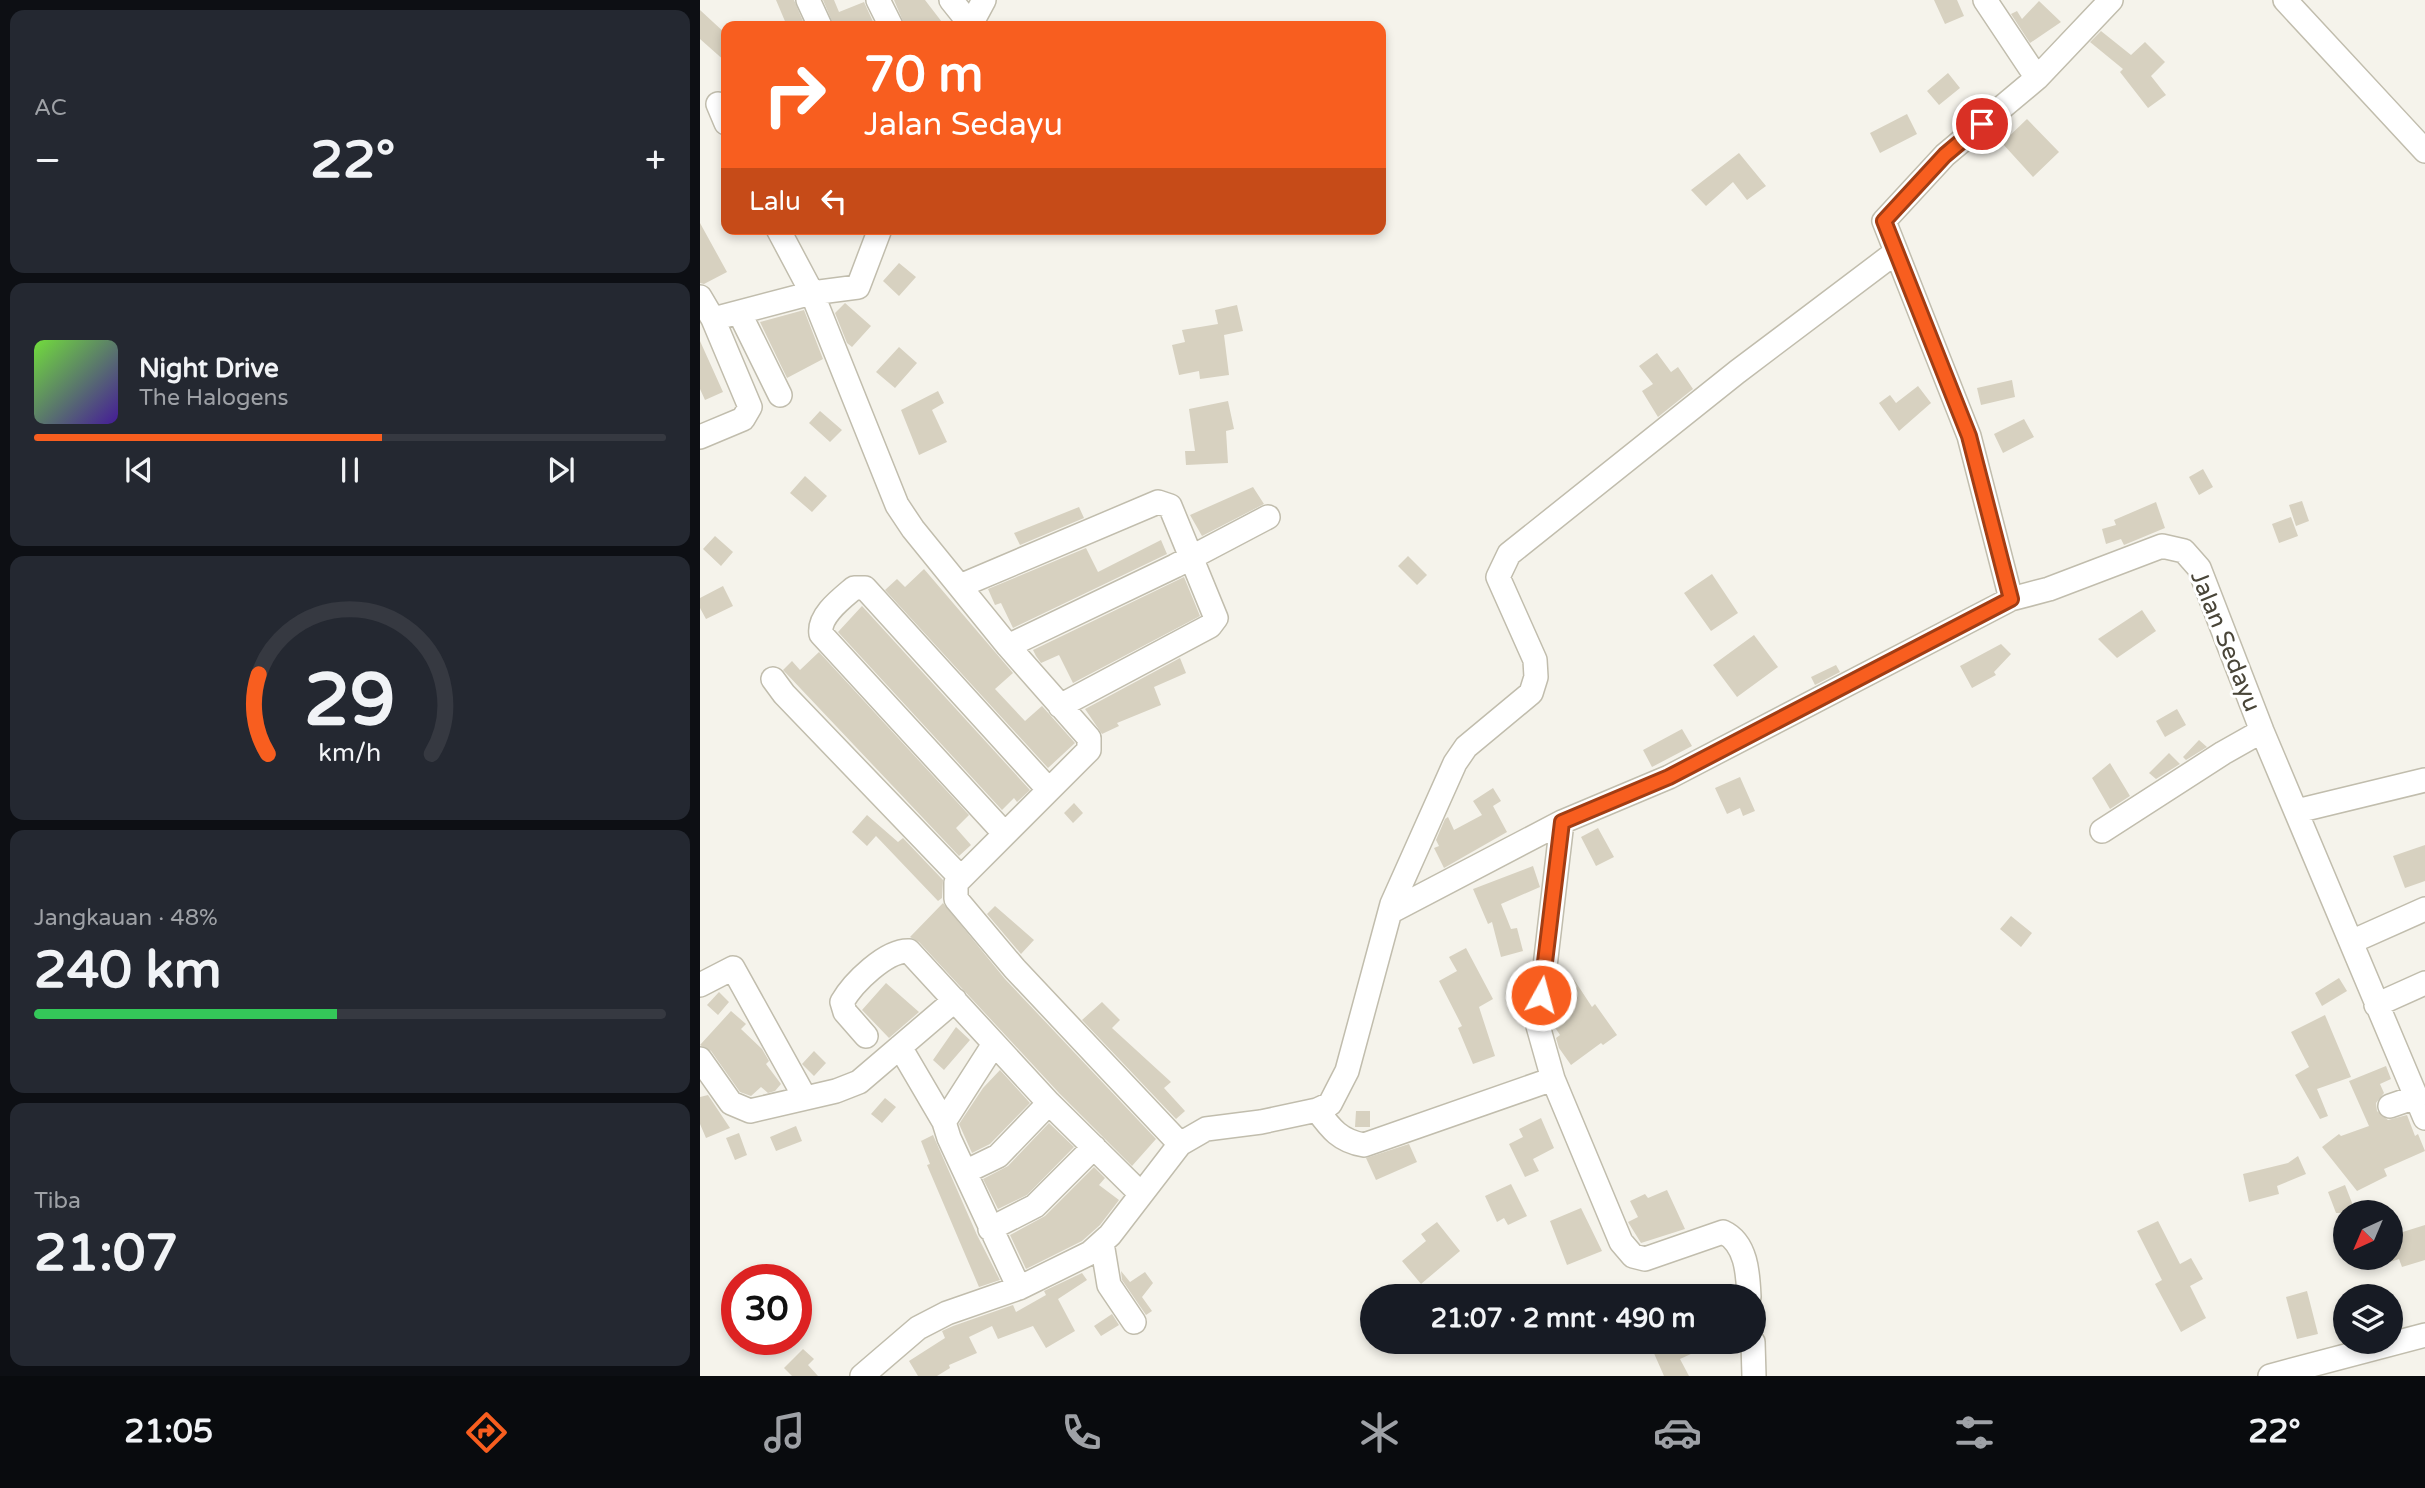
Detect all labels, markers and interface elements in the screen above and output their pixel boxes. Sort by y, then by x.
text: 70 m [864,46,983,105]
icon: right [749,49,840,140]
text: AC [34,94,67,122]
pin [1952,94,2012,154]
icon: arrive [1963,105,2001,143]
text: Jalan Sedayu [864,106,1063,144]
text: 22° [310,129,395,192]
text: − [34,138,61,184]
text: + [645,138,666,184]
icon: left [815,182,853,220]
text: Lalu [749,186,801,217]
text: Night Drive [139,353,279,384]
text: The Halogens [139,384,288,412]
icon: previous [120,451,158,489]
icon: pause [331,451,369,489]
icon: next [542,451,580,489]
street label: Jalan Sedayu [2184,567,2267,716]
text: 29 [304,657,396,745]
text: km/h [319,738,381,768]
text: Jangkauan · 48% [34,904,218,932]
text: 240 km [34,939,222,1002]
position arrow [1504,958,1578,1032]
text: Tiba [34,1187,81,1215]
north arrow [2333,1200,2403,1270]
map controls [2333,1200,2403,1354]
text: 21:07 [34,1222,178,1285]
speed limit sign: 30 [721,1264,812,1355]
button: layers [2333,1284,2403,1354]
text: 21:07 · 2 mnt · 490 m [1431,1303,1695,1334]
icon: directions [462,1408,511,1457]
icon: music [760,1408,809,1457]
icon: phone [1057,1408,1106,1457]
icon: climate [1355,1408,1404,1457]
icon: car [1653,1408,1702,1457]
icon: filters [1950,1408,1999,1457]
text: 21:05 [124,1413,213,1451]
text: 22° [2248,1413,2301,1451]

